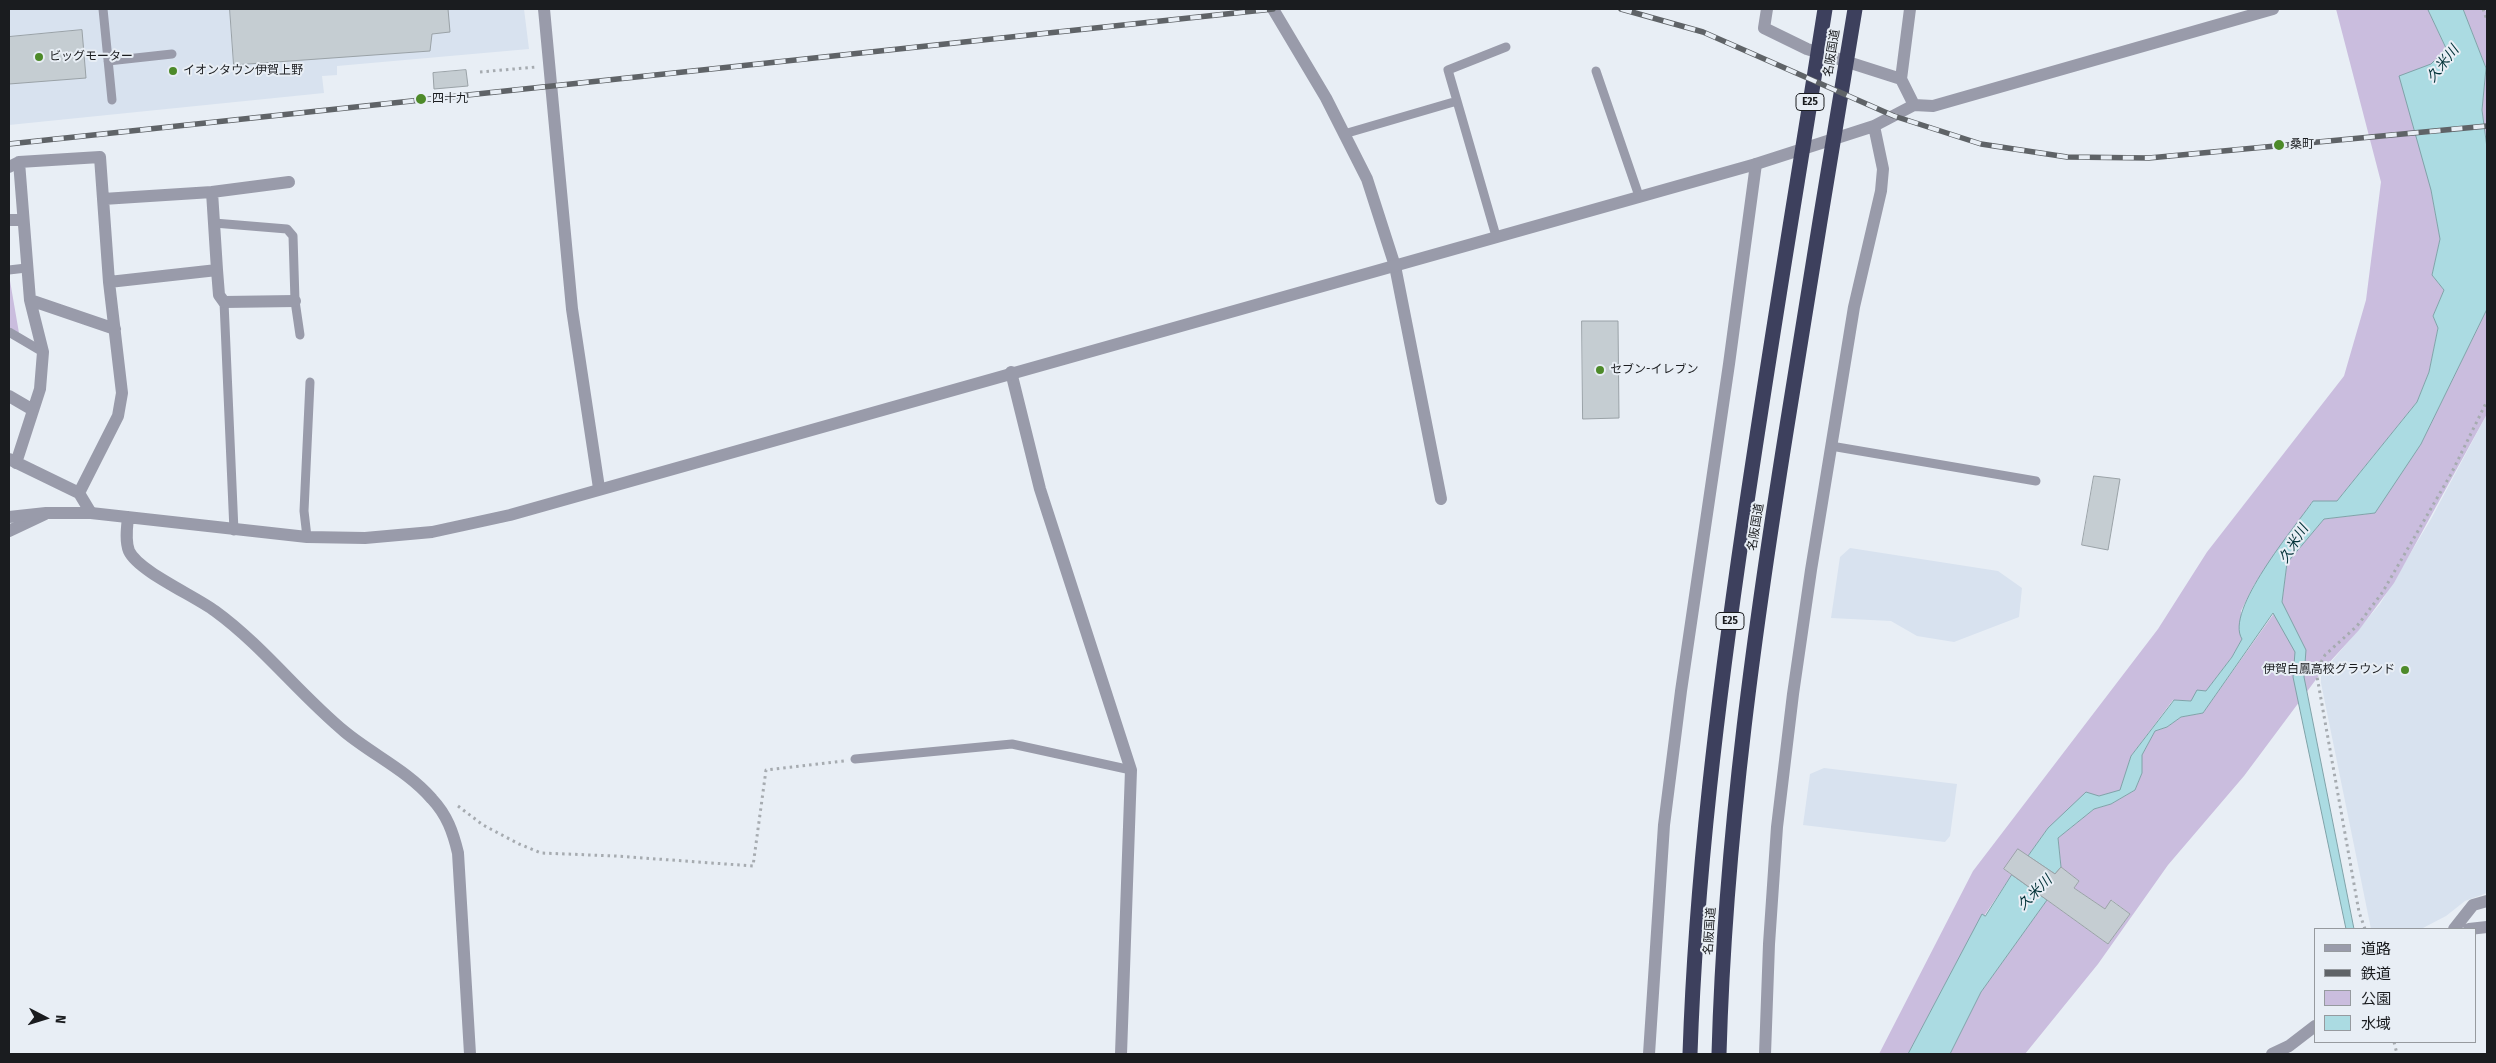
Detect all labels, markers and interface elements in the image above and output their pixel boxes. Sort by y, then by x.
street label: 名阪国道 [1821,28,1843,78]
water label: 久米川 [2423,42,2463,86]
place label: ビッグモーター [49,50,133,64]
marker: ビッグモーター [33,51,45,63]
place label: イオンタウン伊賀上野 [183,64,303,78]
marker: イオンタウン伊賀上野 [167,65,179,77]
marker: 四十九 [414,92,428,106]
place label: 四十九 [432,92,468,106]
road number: E25 [1796,94,1824,110]
marker: 桑町 [2272,138,2286,152]
place label: 桑町 [2290,138,2314,152]
place label: セブン-イレブン [1610,363,1698,377]
marker: セブン-イレブン [1594,364,1606,376]
street label: 名阪国道 [1745,502,1767,552]
water label: 久米川 [2276,522,2312,566]
road number: E25 [1716,612,1744,630]
place label: 伊賀白鳳高校グラウンド [2263,663,2395,677]
marker: 伊賀白鳳高校グラウンド [2399,664,2411,676]
water label: 久米川 [2014,872,2056,914]
street label: 名阪国道 [1701,907,1719,955]
legend [2314,928,2476,1043]
text: 道路 [2361,940,2391,958]
text: 鉄道 [2361,965,2391,983]
text: 公園 [2361,990,2391,1008]
north arrow [20,993,70,1043]
text: N [52,1014,69,1024]
text: 水域 [2361,1015,2391,1033]

